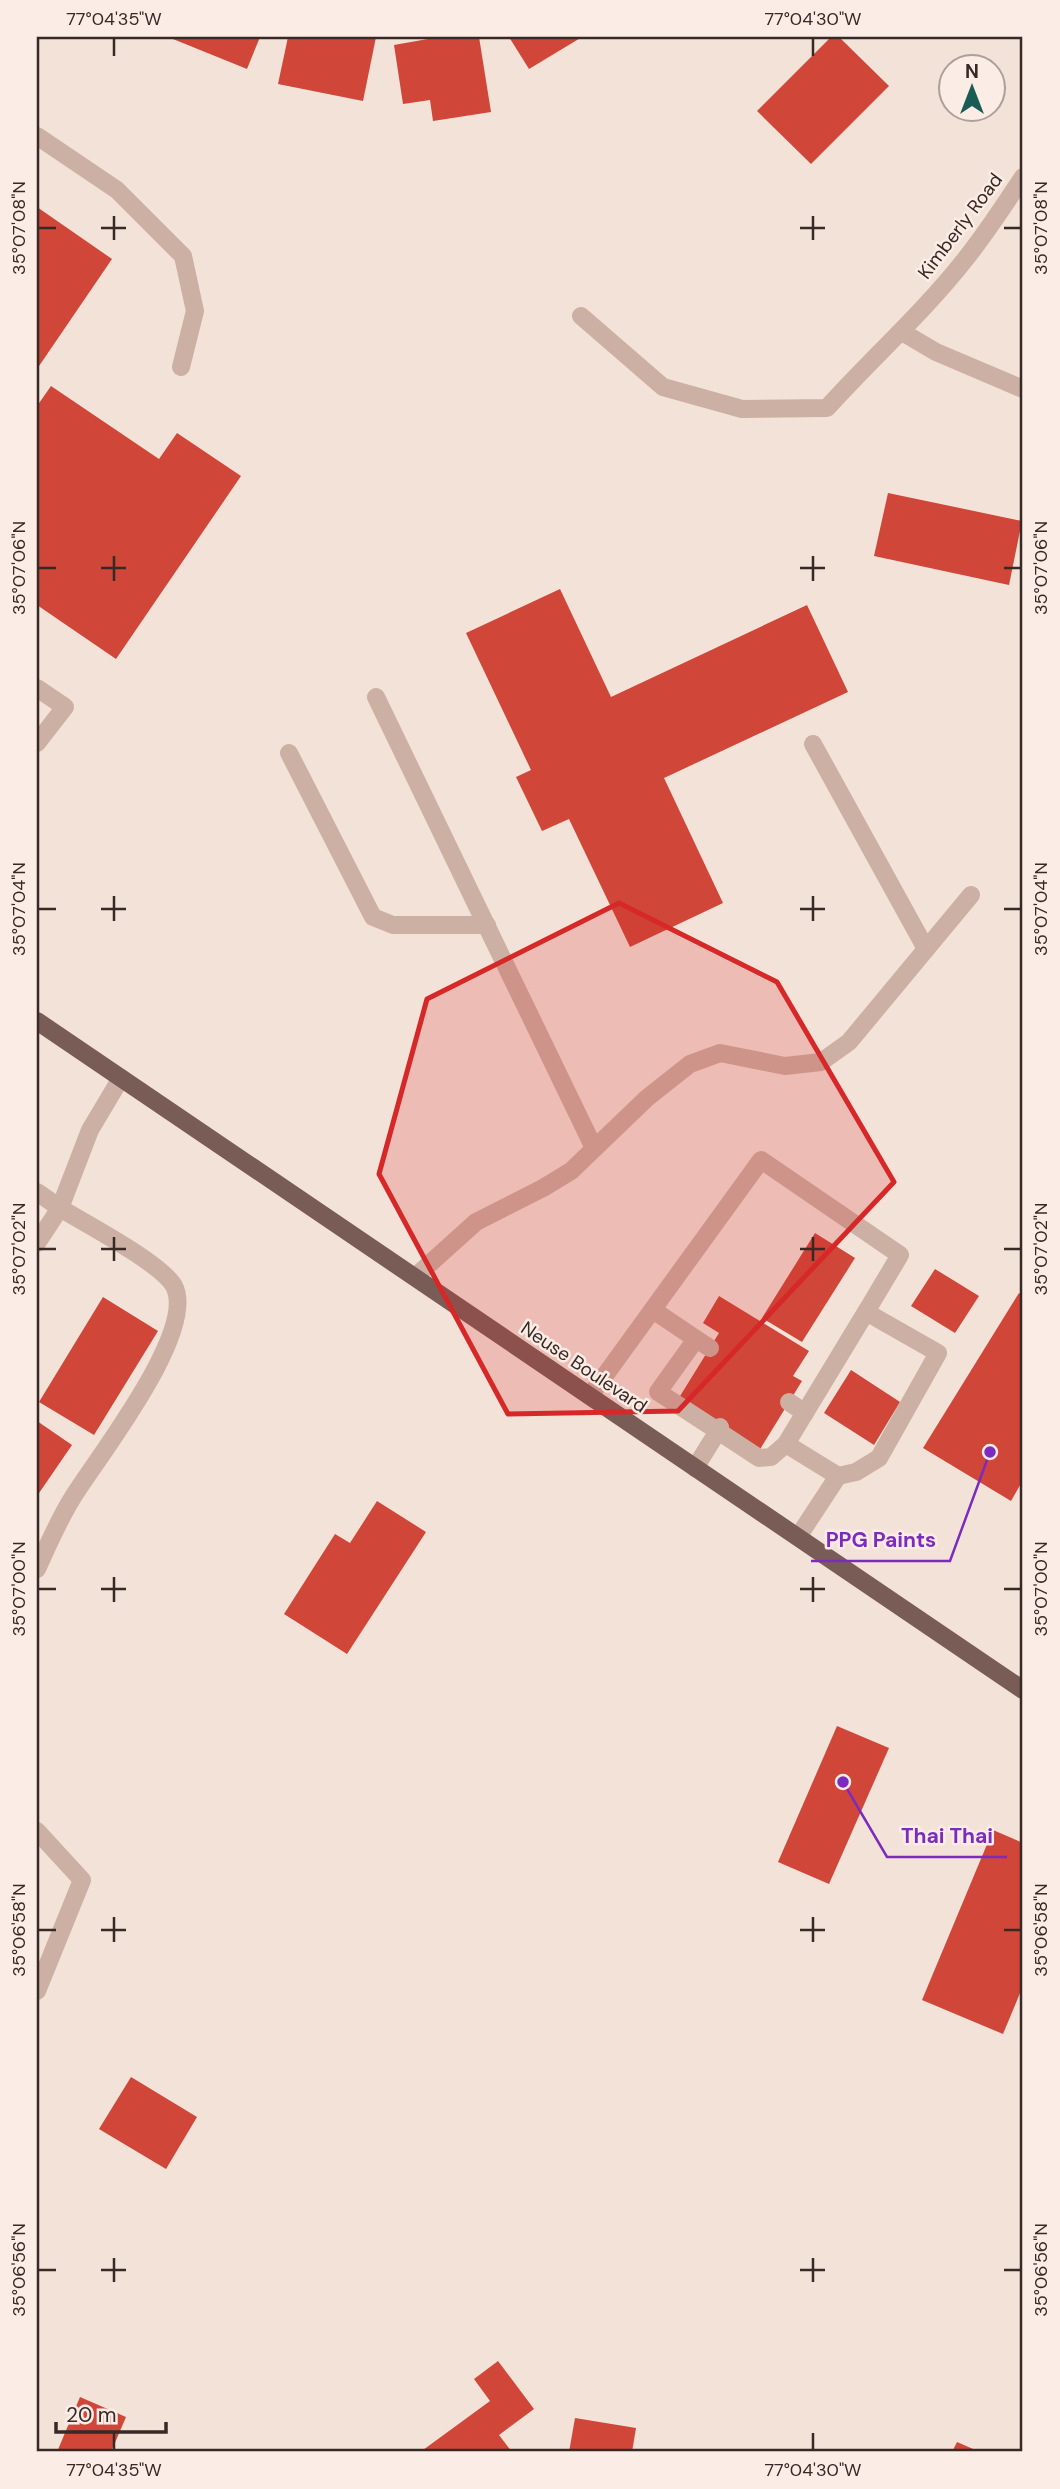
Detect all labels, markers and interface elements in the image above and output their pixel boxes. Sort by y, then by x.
text: 77°04'35"W [66,7,162,31]
text: 77°04'30"W [764,7,862,31]
north arrow [937,52,1007,122]
text: N [965,59,979,84]
street label: Kimberly Road [912,168,1008,284]
text: 35°07'08"N [7,181,31,275]
text: 35°07'08"N [1029,181,1053,275]
text: 35°07'06"N [7,521,31,615]
text: 35°07'06"N [1029,521,1053,615]
text: 35°07'04"N [7,862,31,956]
text: 35°07'04"N [1029,862,1053,956]
text: 35°07'02"N [7,1202,31,1296]
text: 35°07'02"N [1029,1202,1053,1296]
street label: Neuse Boulevard [516,1316,652,1418]
callout: PPG Paints [811,1519,950,1561]
text: PPG Paints [826,1526,936,1554]
text: 35°07'00"N [7,1541,31,1637]
text: 35°07'00"N [1029,1541,1053,1637]
callout: Thai Thai [887,1815,1007,1857]
text: Thai Thai [901,1822,993,1850]
text: 35°06'58"N [7,1883,31,1977]
text: 35°06'58"N [1029,1883,1053,1977]
text: 35°06'56"N [7,2223,31,2317]
text: 35°06'56"N [1029,2223,1053,2317]
scale bar [56,2391,166,2435]
text: 20 m [66,2401,117,2429]
text: 77°04'35"W [66,2458,162,2482]
text: 77°04'30"W [764,2458,862,2482]

